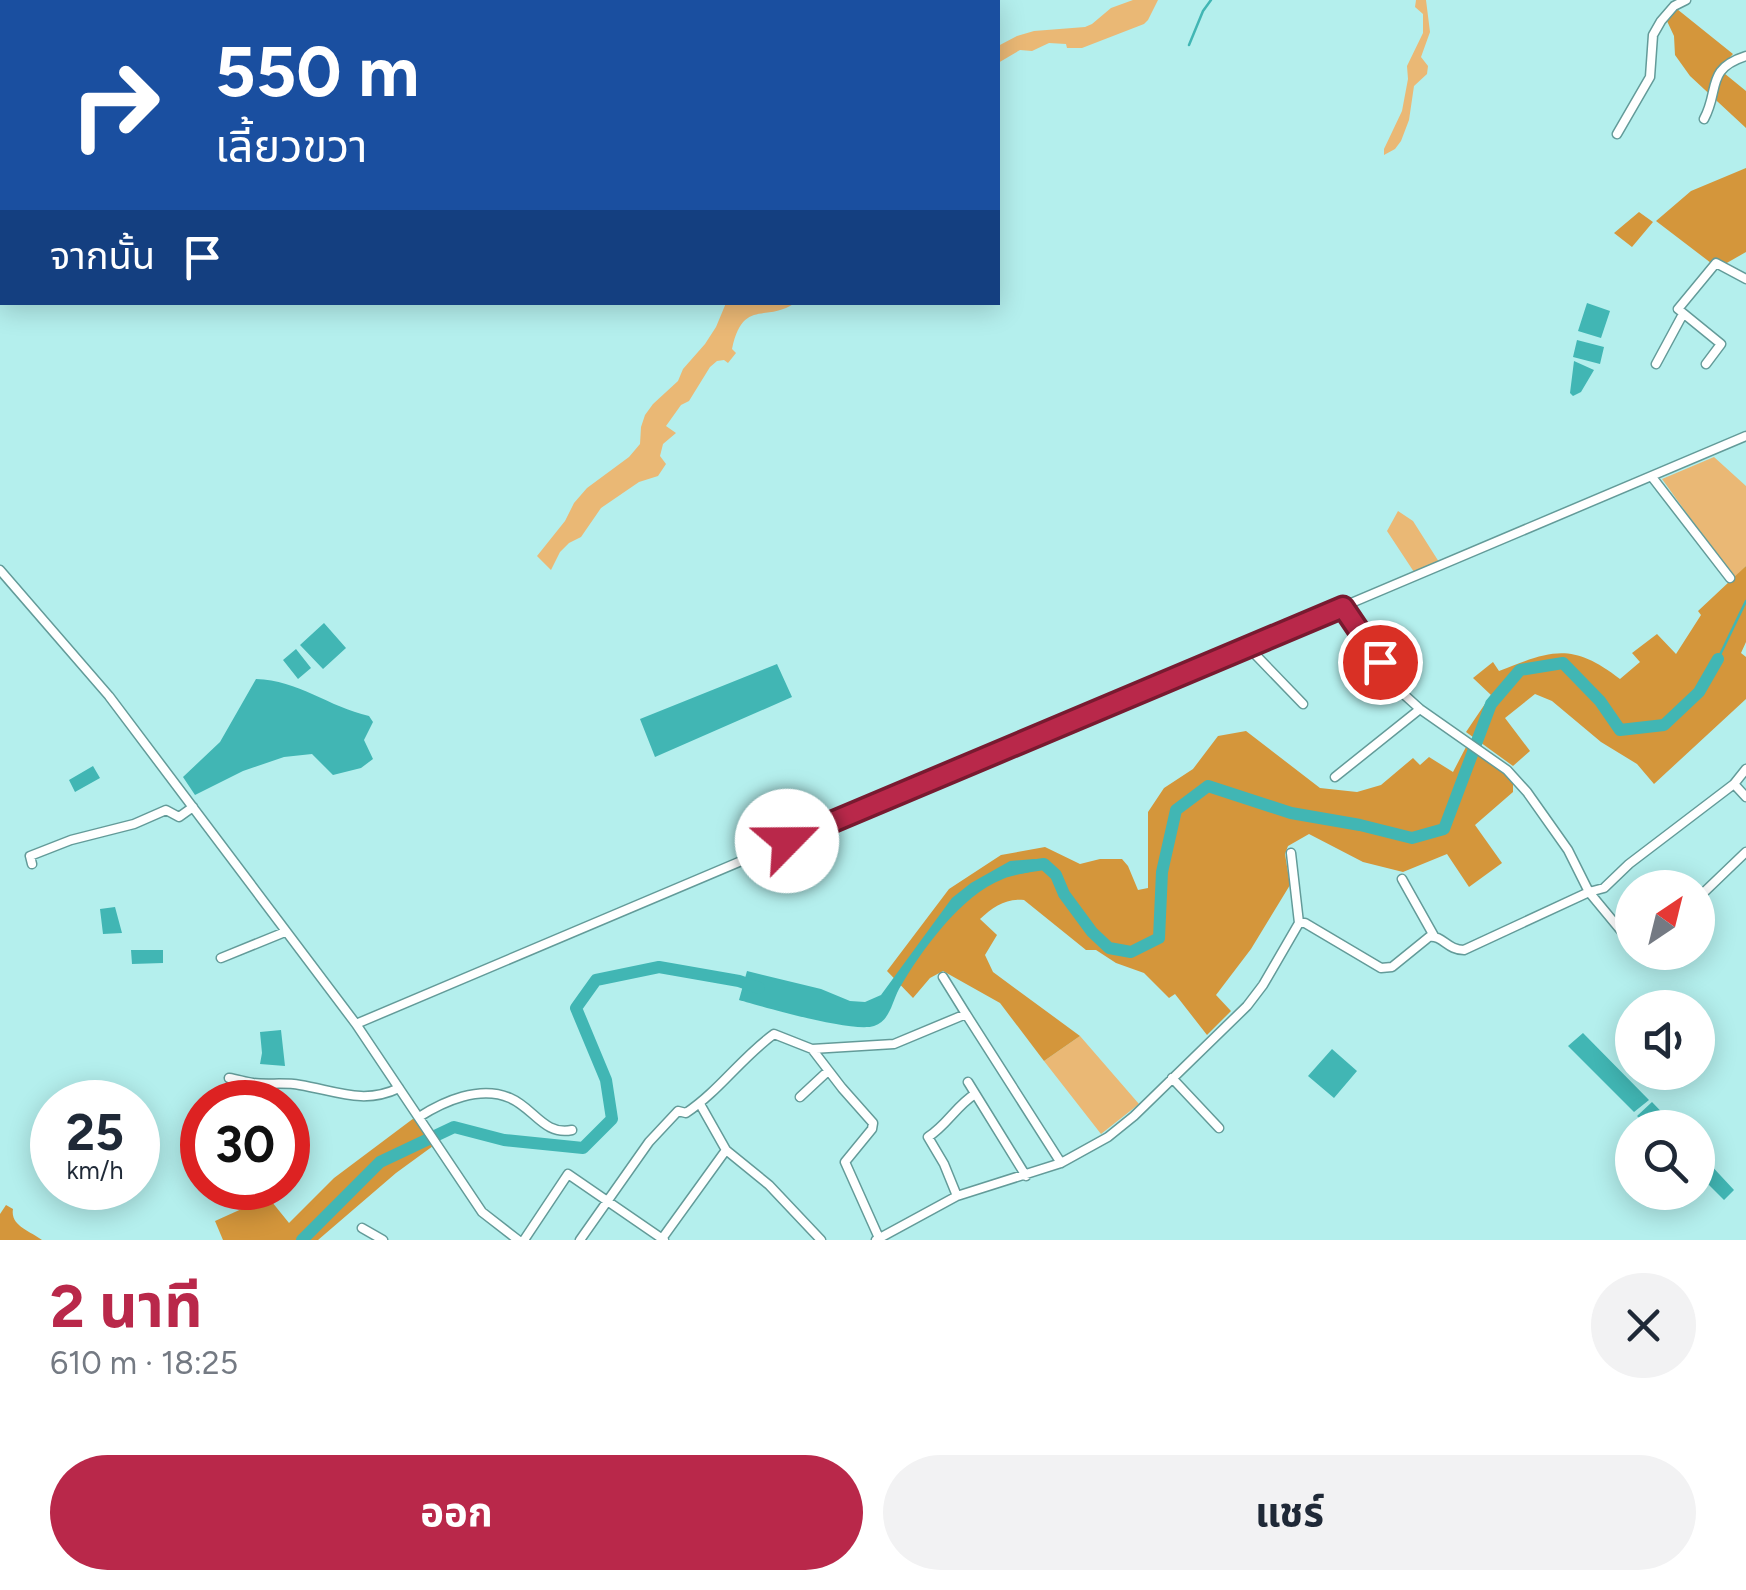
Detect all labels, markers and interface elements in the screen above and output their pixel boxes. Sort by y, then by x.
text: 550 m [215,29,419,114]
icon: right [50,40,180,170]
text: เลี้ยวขวา [215,119,367,173]
icon: arrive [175,230,230,285]
text: จากนั้น [50,233,155,279]
pin [1338,620,1423,705]
icon: arrive [1353,635,1408,690]
position arrow [735,789,839,893]
north arrow [1615,870,1715,970]
map controls [1615,870,1715,1210]
button: sound [1615,990,1715,1090]
speed limit sign: 30 [180,1080,310,1210]
text: 25 [66,1102,124,1163]
button: search [1615,1110,1715,1210]
text: km/h [66,1155,124,1185]
text: 2 นาที [50,1270,203,1342]
button: close [1591,1273,1696,1378]
text: 610 m · 18:25 [50,1344,238,1382]
button: ออก [50,1455,863,1570]
button: แชร์ [883,1455,1696,1570]

